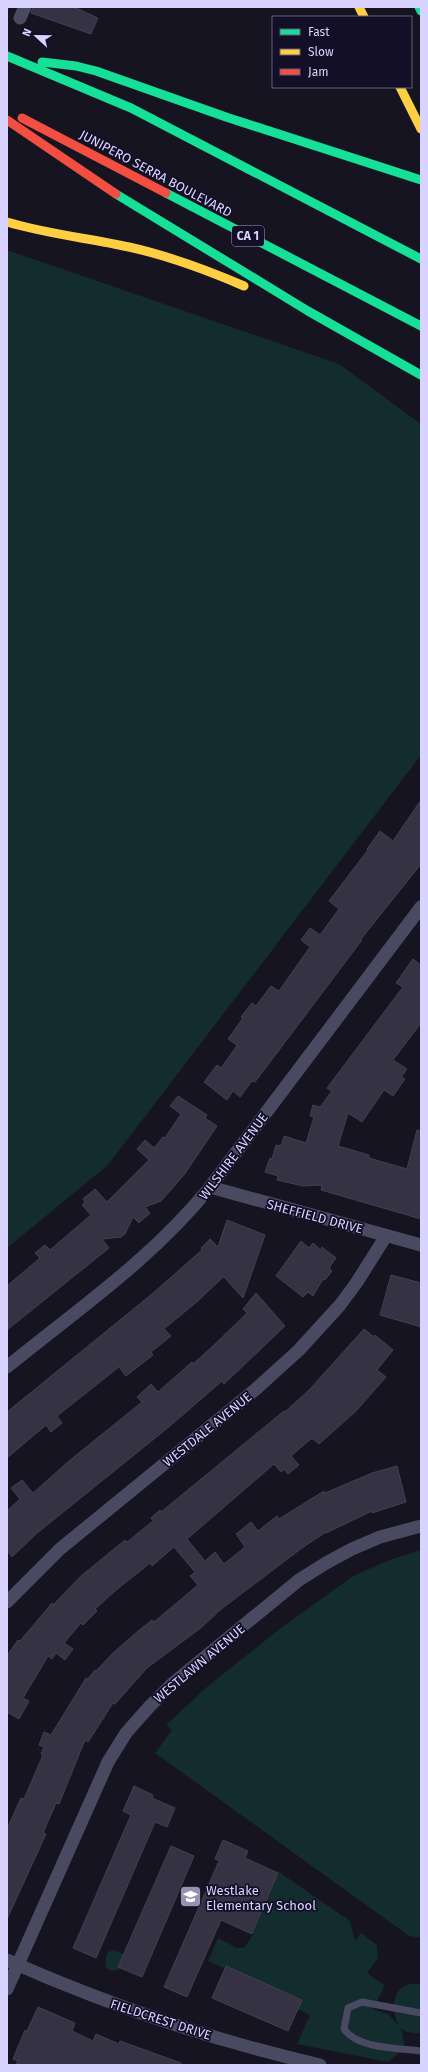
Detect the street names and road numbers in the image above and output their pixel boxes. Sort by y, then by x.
street label: JUNIPERO SERRA BOULEVARD [77,127,234,220]
road number: CA 1 [232,226,264,246]
street label: WILSHIRE AVENUE [196,1110,271,1203]
street label: SHEFFIELD DRIVE [265,1196,365,1237]
street label: WESTDALE AVENUE [160,1389,255,1470]
street label: WESTLAWN AVENUE [151,1621,248,1706]
street label: FIELDCREST DRIVE [108,1996,213,2043]

